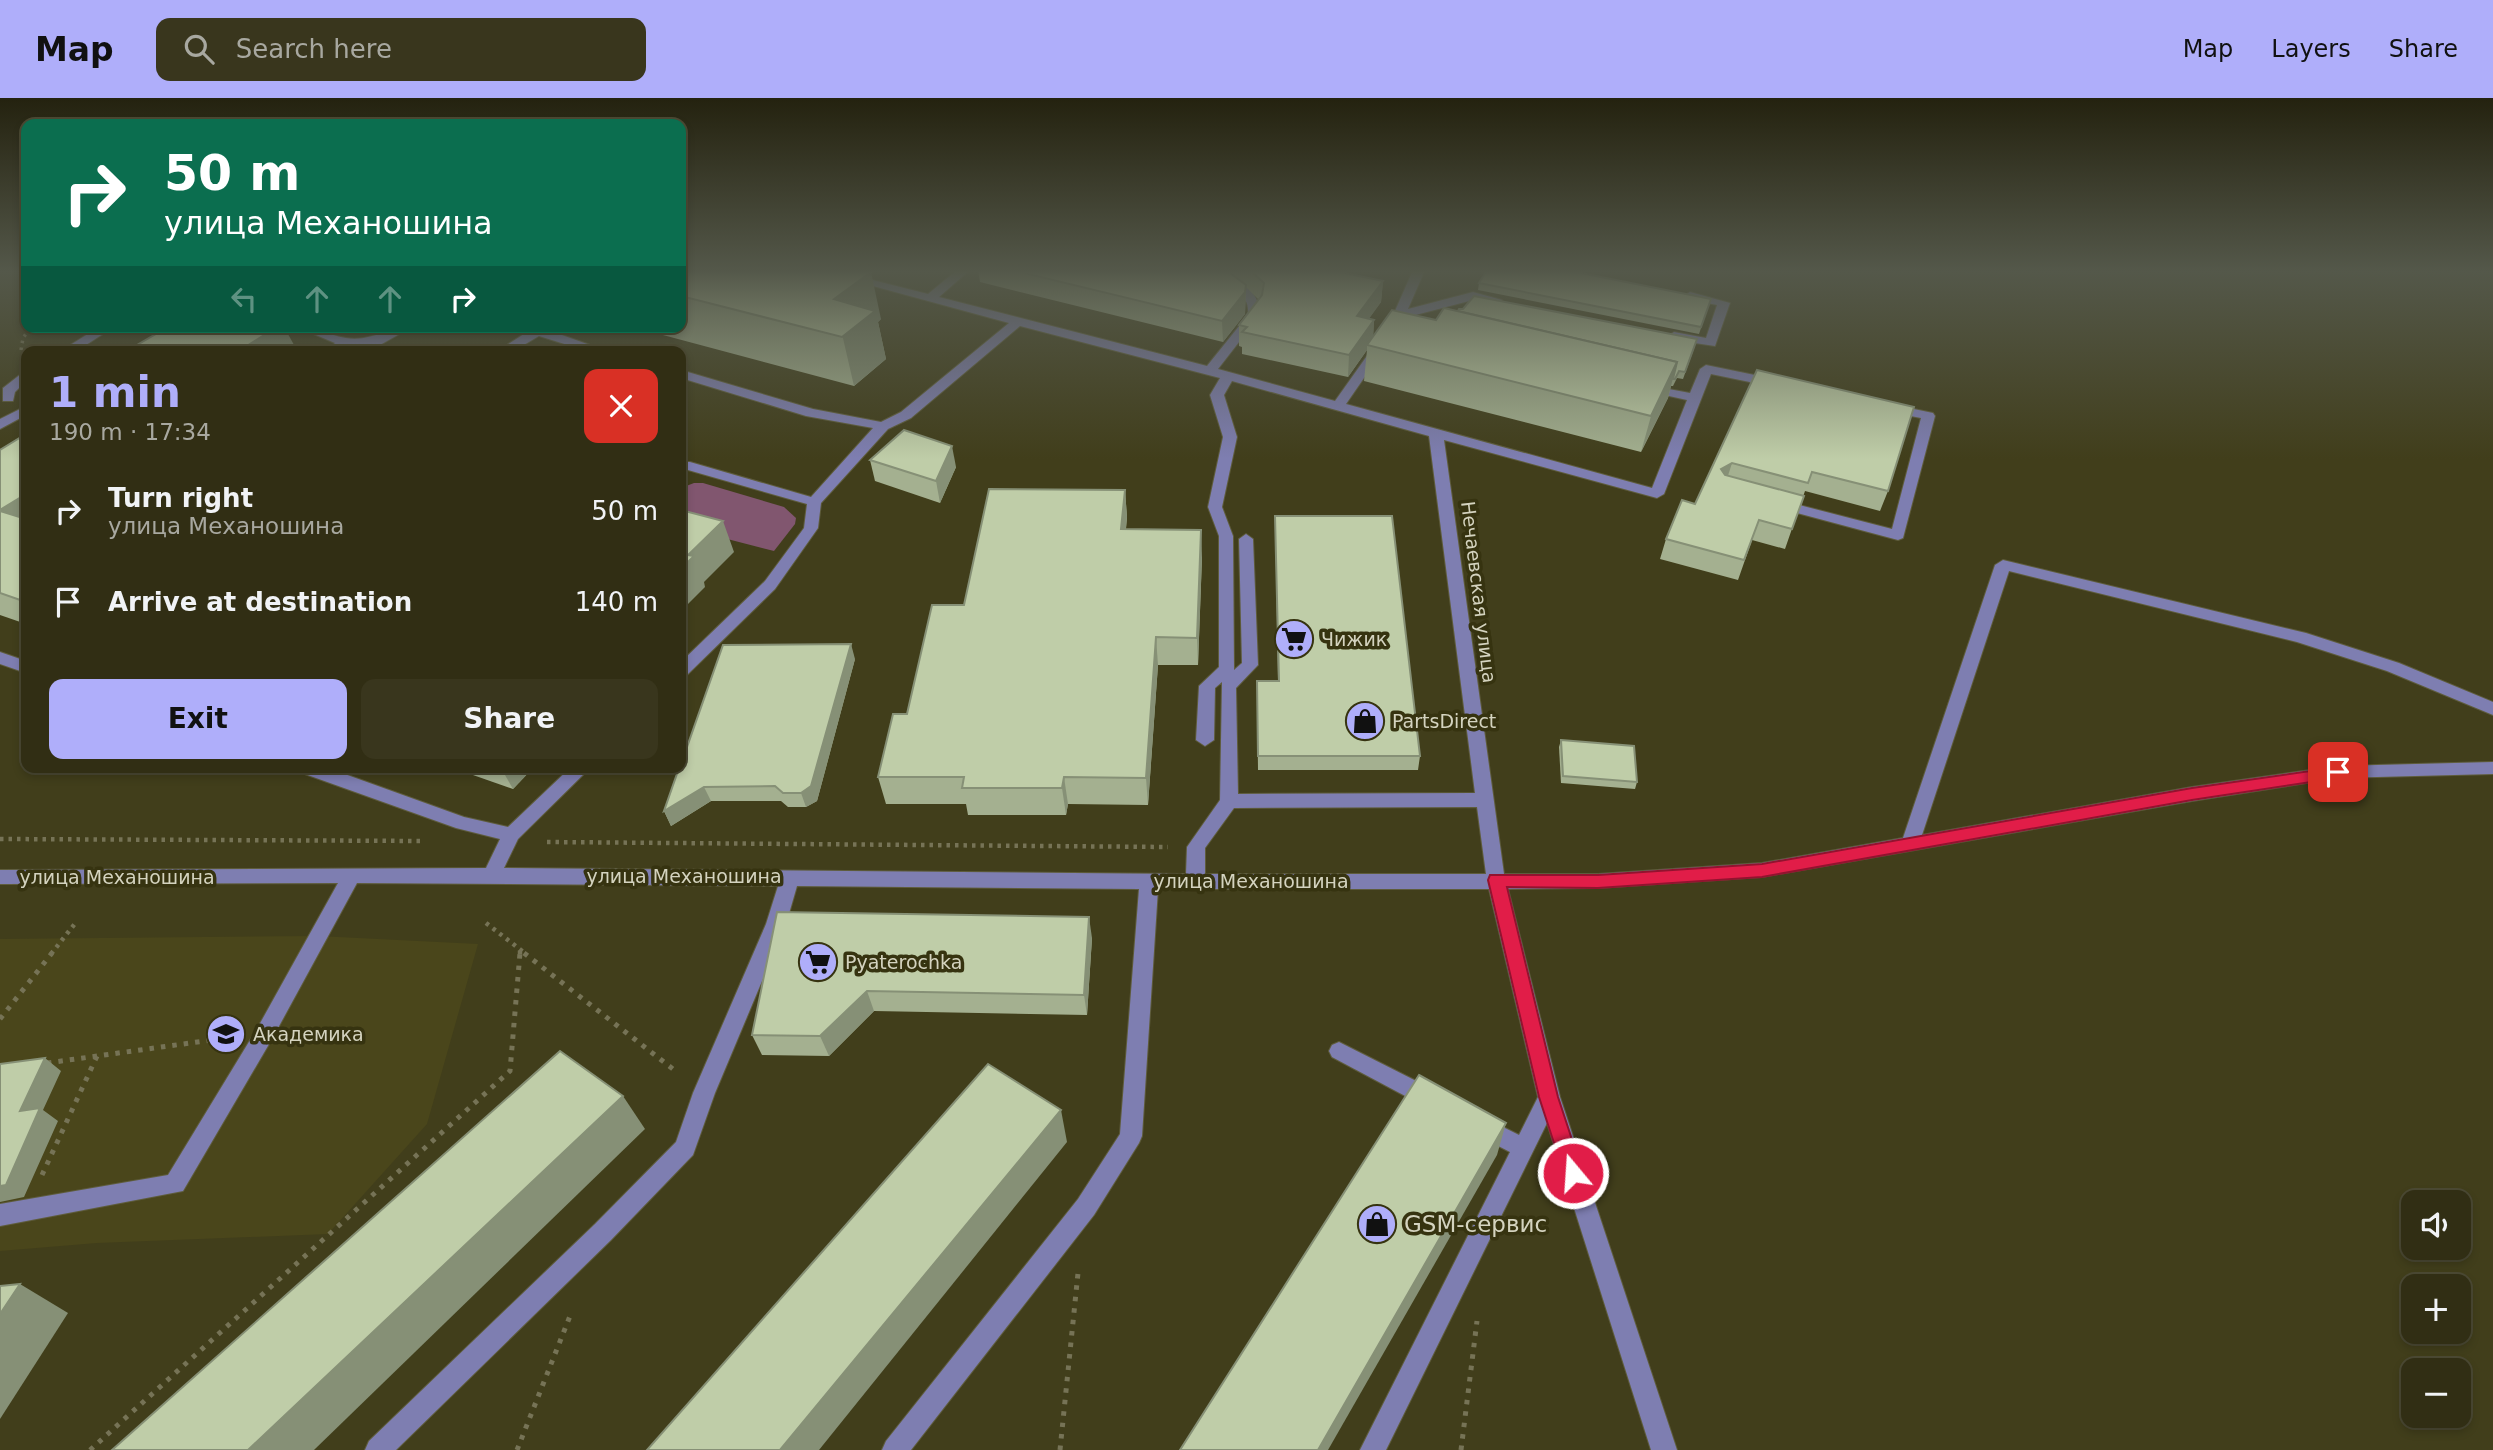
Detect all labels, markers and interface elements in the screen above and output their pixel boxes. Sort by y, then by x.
search box [156,18,646,81]
text: Map [35,30,114,69]
icon: search [180,30,218,68]
text: Search here [236,34,392,64]
text: Map [2183,35,2233,63]
text: Layers [2271,35,2351,63]
text: Share [2389,35,2458,63]
text: 50 m [164,145,300,202]
icon: right [49,147,140,238]
text: улица Механошина [164,204,493,242]
icon: left [225,280,263,318]
icon: ahead [298,280,336,318]
icon: ahead [371,280,409,318]
icon: right [444,280,482,318]
text: 1 min [49,368,181,417]
button: close [584,369,658,443]
text: 190 m · 17:34 [49,419,211,445]
text: Turn right [108,483,253,513]
icon: right [49,492,87,530]
text: 50 m [591,496,658,526]
street label: Нечаевская улица [1457,500,1501,684]
text: улица Механошина [108,513,344,539]
icon: arrive [49,583,87,621]
text: Arrive at destination [108,587,412,617]
text: 140 m [575,587,658,617]
supermarket icon: Чижик [1273,618,1315,660]
place label: Чижик [1321,628,1387,650]
button: Exit [49,679,347,759]
button: Share [361,679,658,759]
shop icon: PartsDirect [1344,700,1386,742]
place label: PartsDirect [1392,710,1496,732]
pin [2308,742,2368,802]
icon: arrive [2319,753,2357,791]
street label: улица Механошина [586,865,782,887]
street label: улица Механошина [19,866,215,888]
street label: улица Механошина [1153,870,1349,892]
supermarket icon: Pyaterochka [797,941,839,983]
place label: Pyaterochka [845,951,962,973]
school or university icon: Академика [205,1013,247,1055]
place label: Академика [253,1023,364,1045]
position arrow [1536,1136,1610,1210]
map controls [2401,1190,2471,1428]
button: sound [2401,1190,2471,1260]
shop icon: GSM-сервис [1356,1203,1398,1245]
place label: GSM-сервис [1404,1211,1547,1237]
button: + [2401,1274,2471,1344]
button: − [2401,1358,2471,1428]

